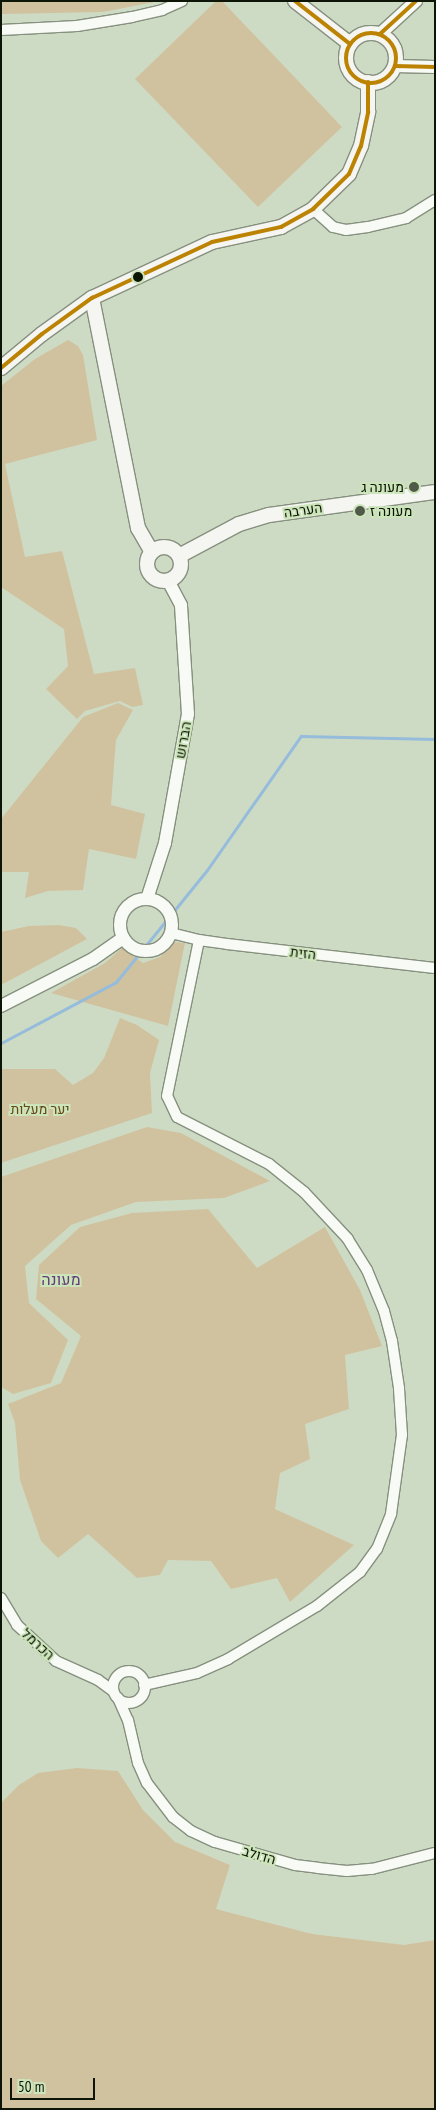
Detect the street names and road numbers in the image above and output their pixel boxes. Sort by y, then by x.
street label: הערבה [283,499,323,521]
street label: הברוש [171,720,195,760]
street label: הזית [289,943,317,963]
street label: הכרמל [18,1625,58,1663]
street label: הדולב [240,1842,278,1868]

